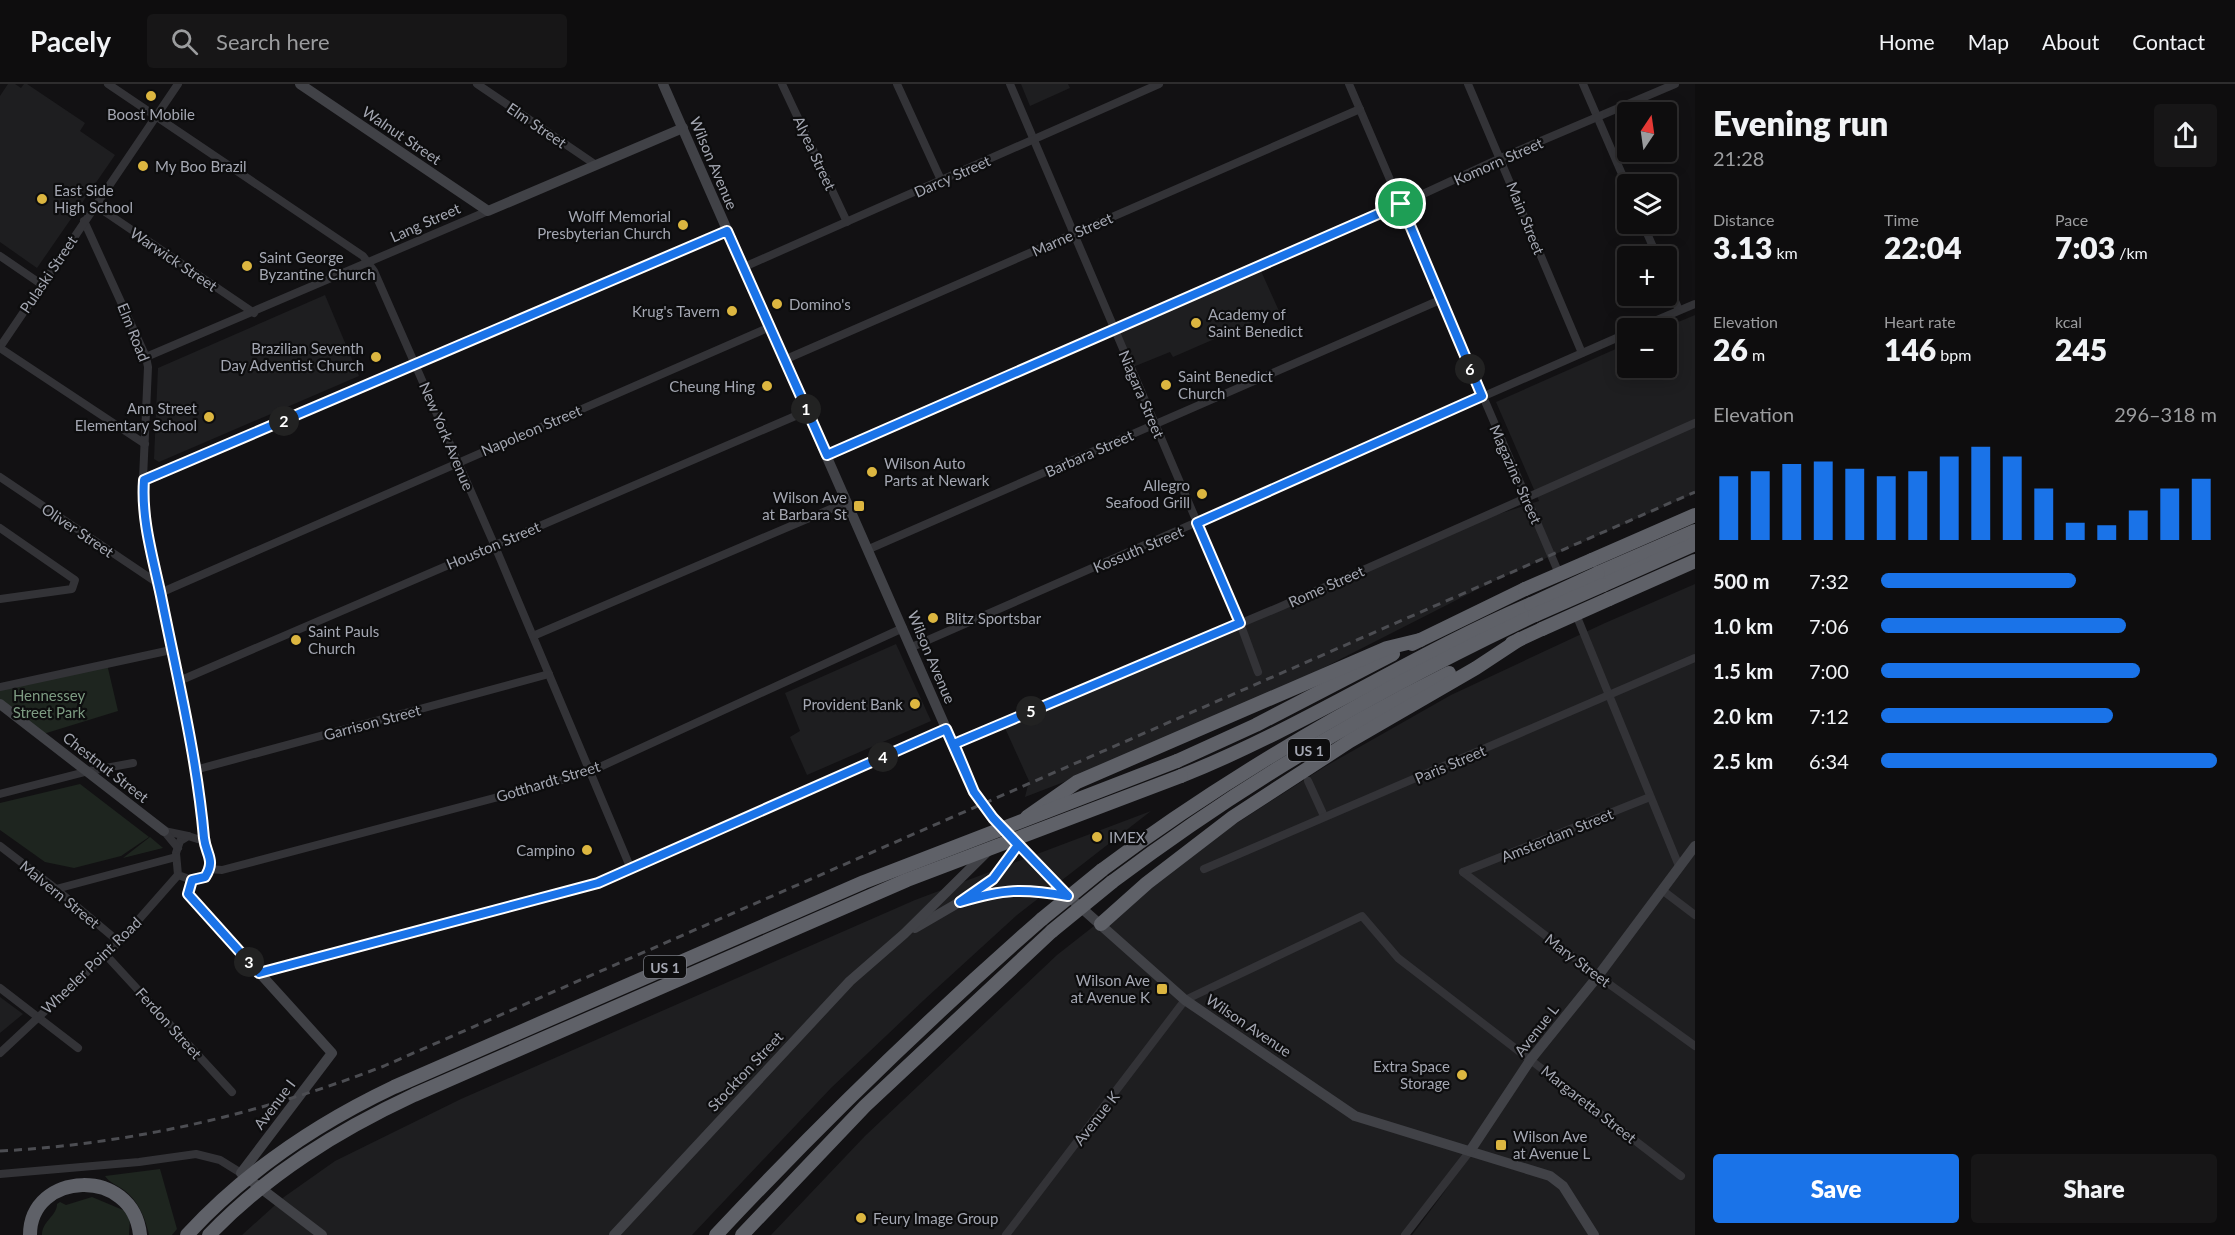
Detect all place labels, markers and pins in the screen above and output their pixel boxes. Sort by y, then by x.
marker: Boost Mobile [144,89,158,103]
place label: Boost Mobile [107,105,195,123]
place label: My Boo Brazil [155,157,247,175]
marker: My Boo Brazil [136,159,150,173]
pin [1375,178,1426,229]
place label: East Side High School [54,181,133,216]
marker: East Side High School [35,192,49,206]
place label: Wolff Memorial Presbyterian Church [537,207,671,242]
marker: Wolff Memorial Presbyterian Church [676,218,690,232]
place label: Saint George Byzantine Church [259,248,376,283]
marker: Saint George Byzantine Church [240,259,254,273]
place label: Domino's [789,295,851,313]
marker: Domino's [770,297,784,311]
place label: Krug's Tavern [632,302,720,320]
marker: Krug's Tavern [725,304,739,318]
place label: Academy of Saint Benedict [1208,305,1304,340]
marker: Academy of Saint Benedict [1189,316,1203,330]
place label: Brazilian Seventh Day Adventist Church [220,339,364,374]
marker: Brazilian Seventh Day Adventist Church [369,350,383,364]
pin: 6 [1455,354,1485,384]
place label: Saint Benedict Church [1178,367,1274,402]
place label: Cheung Hing [669,377,755,395]
marker: Saint Benedict Church [1159,378,1173,392]
marker: Cheung Hing [760,379,774,393]
pin: 1 [791,394,821,424]
place label: Ann Street Elementary School [75,399,198,434]
pin: 2 [269,406,299,436]
marker: Ann Street Elementary School [202,410,216,424]
place label: Wilson Auto Parts at Newark [884,454,990,489]
marker: Wilson Auto Parts at Newark [865,465,879,479]
place label: Allegro Seafood Grill [1105,476,1190,511]
marker: Allegro Seafood Grill [1195,487,1209,501]
place label: Wilson Ave at Barbara St [762,488,848,523]
marker: Wilson Ave at Barbara St [852,499,866,513]
place label: Blitz Sportsbar [945,609,1042,627]
marker: Blitz Sportsbar [926,611,940,625]
place label: Saint Pauls Church [308,622,379,657]
marker: Saint Pauls Church [289,633,303,647]
place label: Provident Bank [803,695,903,713]
pin: 5 [1016,696,1046,726]
marker: Provident Bank [908,697,922,711]
pin: 4 [868,742,898,772]
place label: IMEX [1109,828,1146,846]
marker: IMEX [1090,830,1104,844]
place label: Campino [516,841,575,859]
marker: Campino [580,843,594,857]
pin: 3 [234,947,264,977]
place label: Wilson Ave at Avenue K [1070,971,1150,1006]
marker: Wilson Ave at Avenue K [1155,982,1169,996]
place label: Extra Space Storage [1373,1057,1450,1092]
marker: Extra Space Storage [1455,1068,1469,1082]
place label: Wilson Ave at Avenue L [1513,1127,1591,1162]
marker: Wilson Ave at Avenue L [1494,1138,1508,1152]
place label: Feury Image Group [873,1209,998,1227]
marker: Feury Image Group [854,1211,868,1225]

